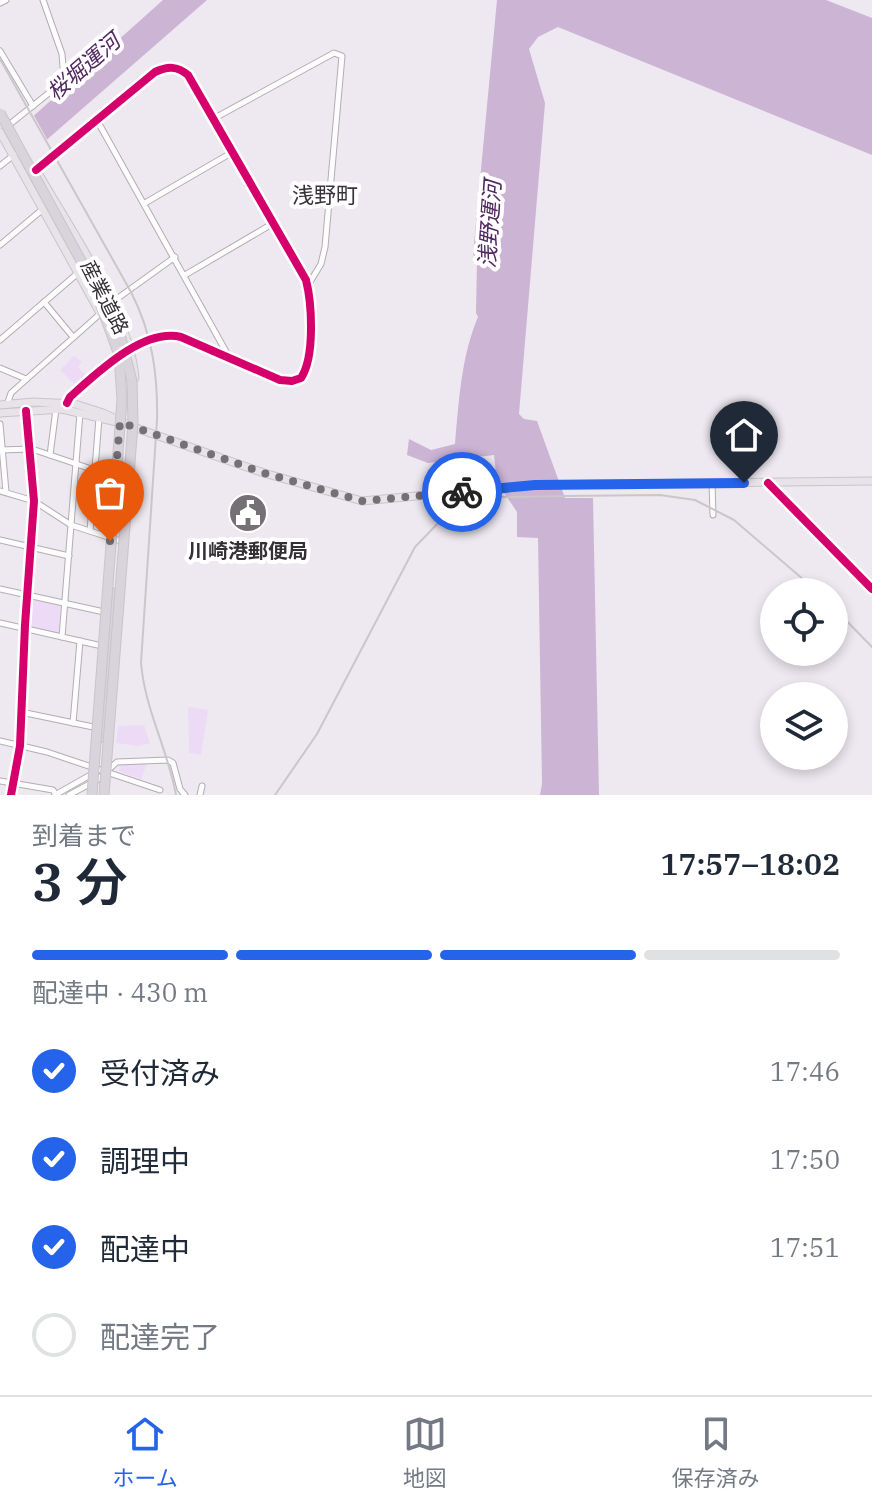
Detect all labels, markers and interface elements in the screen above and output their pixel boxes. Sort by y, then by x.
water label: 桜堀運河 [40,24,129,106]
water label: 浅野運河 [471,175,507,269]
district label: 浅野町 [292,180,358,209]
street label: 産業道路 [75,255,135,339]
pin [710,401,778,483]
icon: home [722,413,766,457]
courier [422,452,502,532]
pin [76,459,144,541]
icon: bike [440,470,484,514]
icon: bag [88,471,132,515]
public building icon: 川崎港郵便局 [227,492,269,534]
place label: 川崎港郵便局 [188,537,308,564]
map controls [760,578,848,770]
button: locate [760,578,848,666]
button: layers [760,682,848,770]
text: 到着まで [32,818,136,852]
text: 17:57–18:02 [660,844,840,883]
text: 3 分 [32,848,127,915]
text: 配達中 · 430 m [32,975,208,1009]
icon: check [32,1049,76,1093]
text: 受付済み [100,1053,220,1092]
text: 17:46 [770,1054,840,1088]
icon: check [32,1137,76,1181]
text: 調理中 [100,1141,190,1180]
text: 17:50 [770,1142,840,1176]
icon: check [32,1225,76,1269]
text: 配達中 [100,1229,190,1268]
text: 17:51 [770,1230,840,1264]
text: 配達完了 [100,1317,220,1356]
tab: ホーム [112,1412,178,1492]
tab: 地図 [403,1412,447,1492]
tab: 保存済み [672,1412,760,1492]

